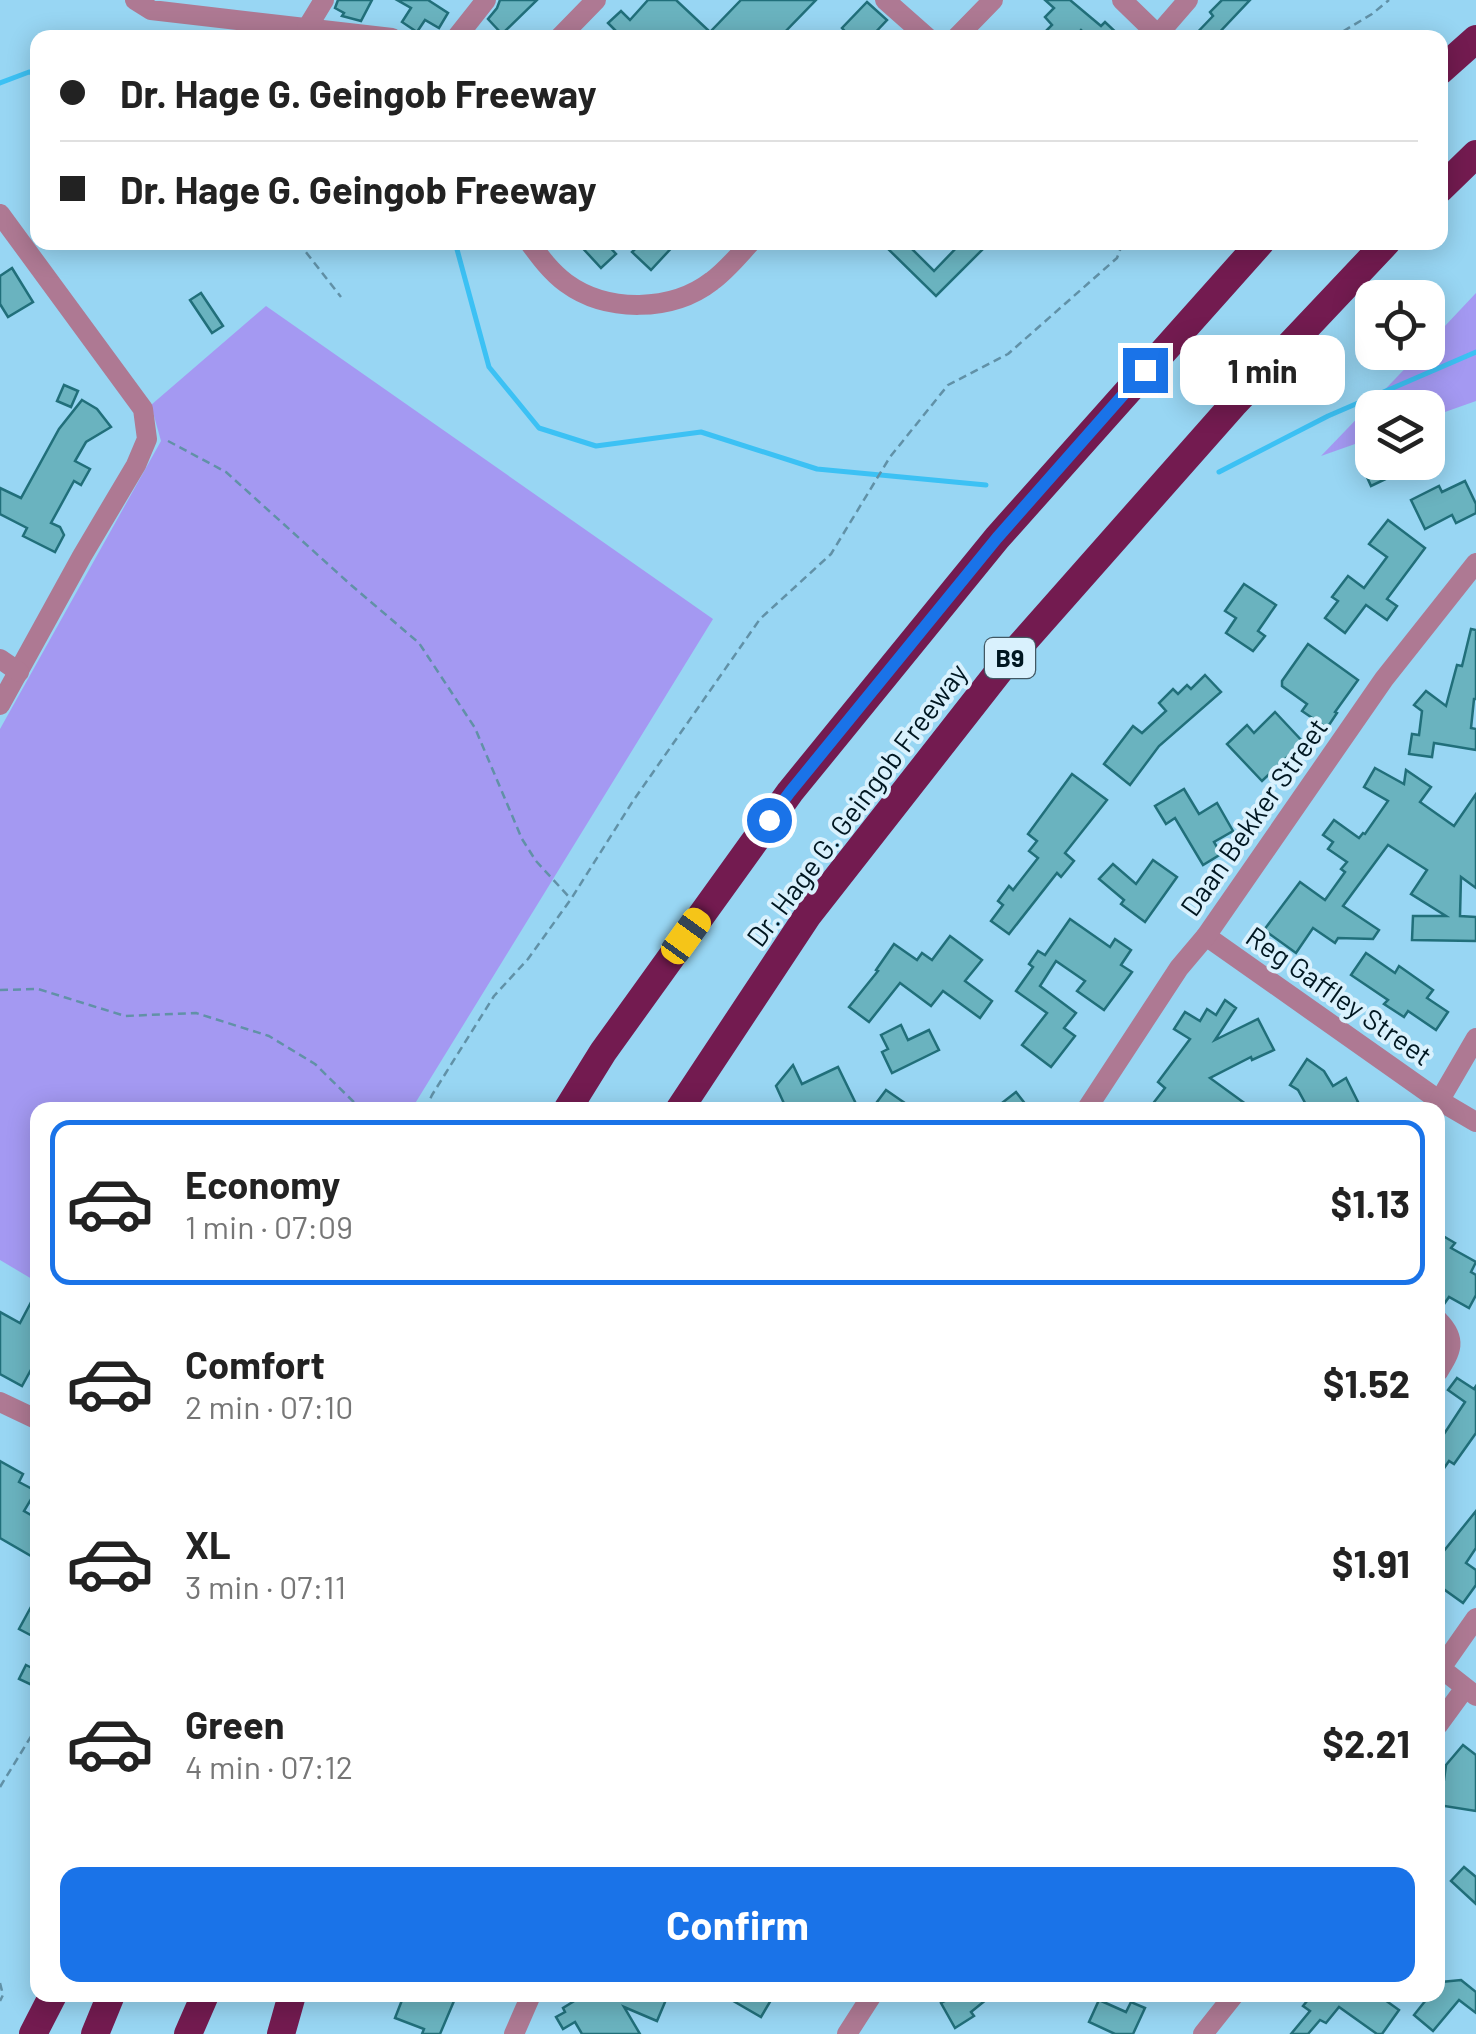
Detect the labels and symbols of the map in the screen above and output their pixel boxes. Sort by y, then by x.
callout: 1 min [1180,335,1345,405]
route end [1123,348,1168,393]
road number: B9 [985,638,1035,678]
street label: Dr. Hage G. Geingob Freeway [739,656,974,953]
street label: Daan Bekker Street [1172,711,1334,922]
route start [747,798,792,843]
car [656,903,716,969]
street label: Reg Gaffley Street [1240,918,1439,1072]

